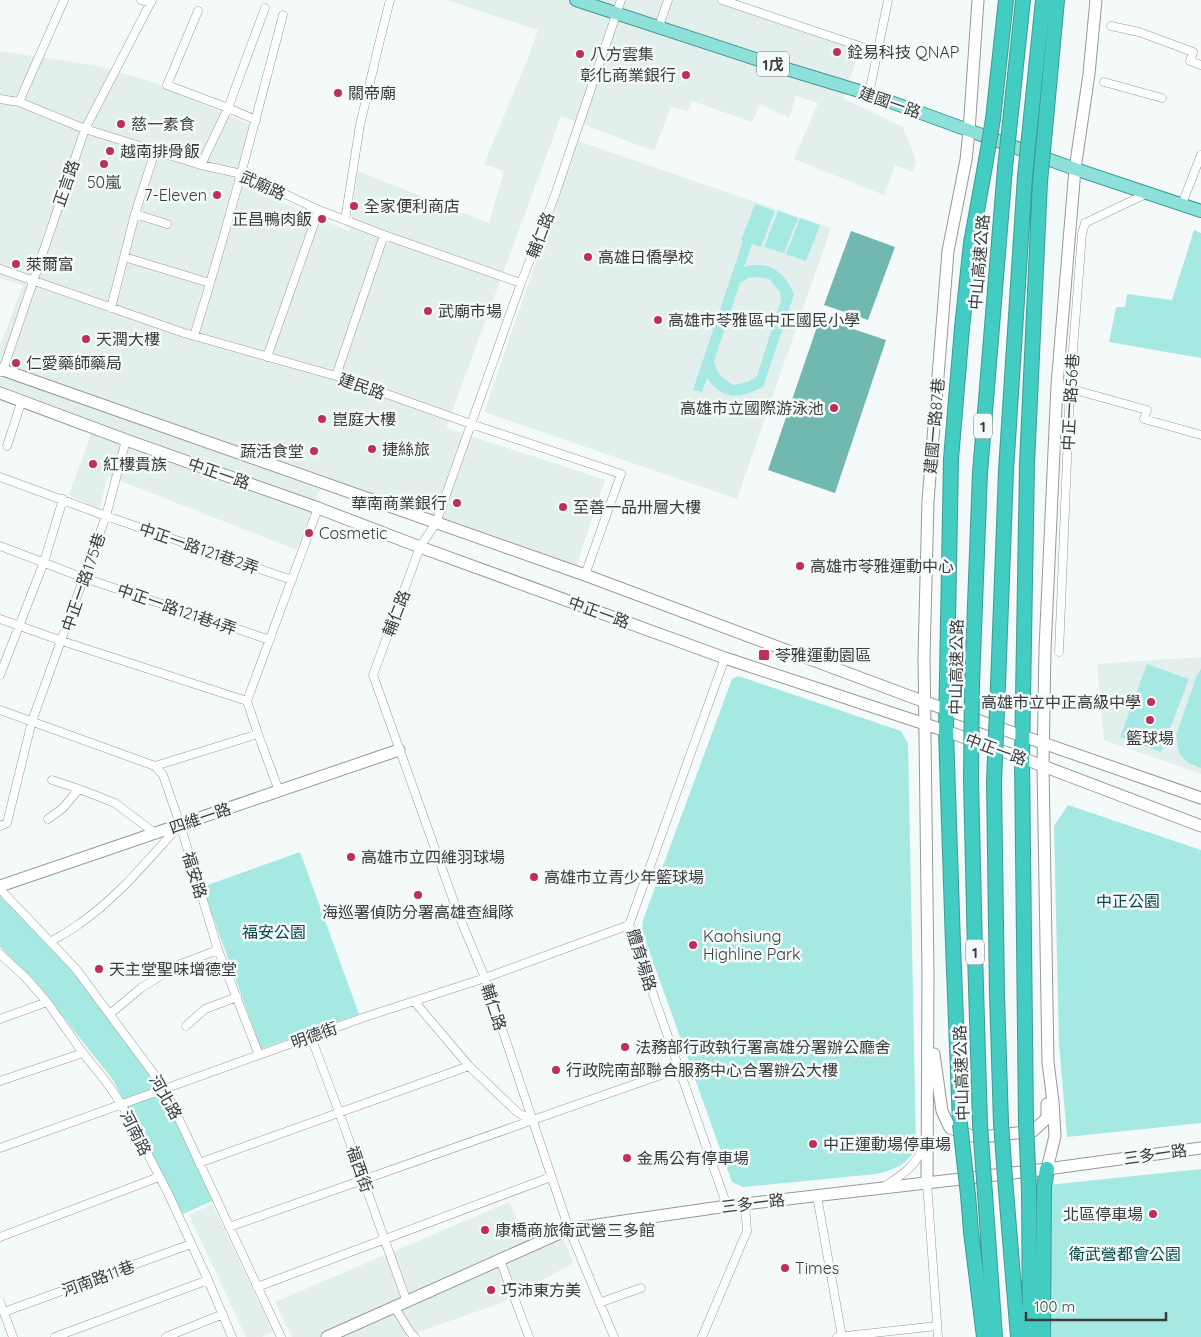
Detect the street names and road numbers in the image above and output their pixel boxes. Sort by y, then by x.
road number: 1戊 [757,52,789,76]
street label: 建國一路 [856,82,924,122]
street label: 正言路 [49,157,83,209]
street label: 武廟路 [237,166,289,204]
street label: 輔仁路 [522,209,558,261]
street label: 中山高速公路 [965,213,993,311]
street label: 中正一路56巷 [1057,353,1083,451]
street label: 建民路 [336,369,388,403]
street label: 建國一路87巷 [920,377,948,475]
road number: 1 [974,414,992,438]
street label: 中正一路 [185,453,253,493]
street label: 中正一路121巷2弄 [136,518,262,578]
street label: 中正一路175巷 [57,530,109,634]
street label: 中正一路121巷4弄 [115,579,239,639]
street label: 輔仁路 [378,587,414,639]
street label: 中正一路 [566,592,632,632]
street label: 中山高速公路 [945,619,967,715]
street label: 中正一路 [963,729,1029,769]
street label: 四維一路 [166,798,234,838]
street label: 福安路 [178,849,212,901]
street label: 體育場路 [623,926,661,994]
road number: 1 [966,940,984,964]
street label: 輔仁路 [477,981,511,1033]
street label: 明德街 [288,1017,340,1053]
street label: 中山高速公路 [949,1025,973,1121]
street label: 河北路 [146,1071,186,1123]
street label: 河南路 [116,1107,156,1159]
street label: 三多一路 [1122,1140,1188,1168]
street label: 福西街 [343,1143,377,1195]
street label: 三多一路 [720,1189,786,1217]
street label: 河南路11巷 [59,1256,137,1300]

